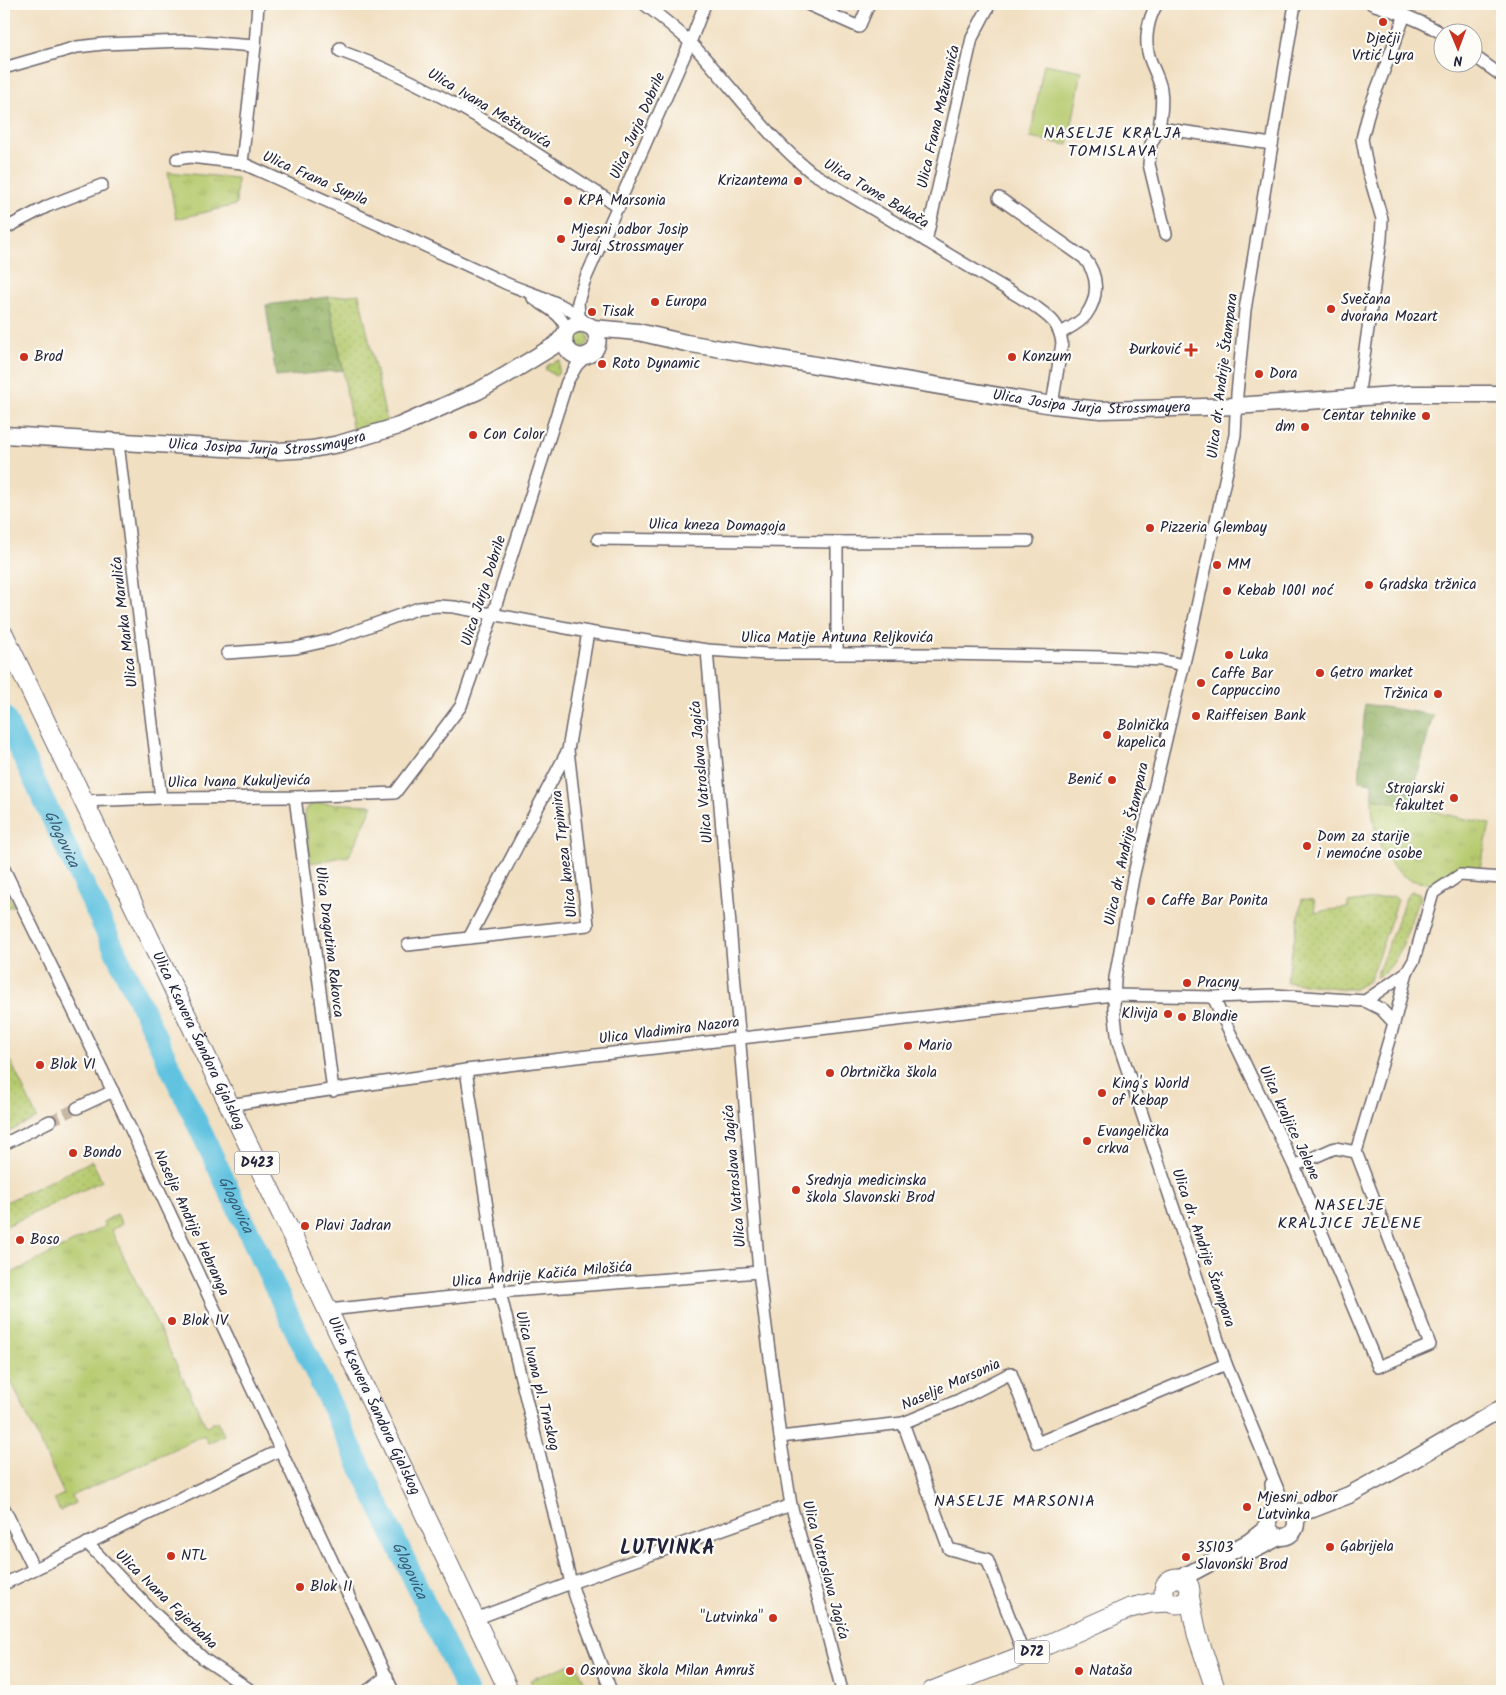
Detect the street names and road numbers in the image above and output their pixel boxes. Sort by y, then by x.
street label: Ulica Frana Mažuranića [911,43,967,191]
street label: Ulica Ivana Meštrovića [422,62,556,156]
street label: Ulica Jurja Dobrile [604,68,673,184]
street label: Ulica Frana Supila [258,145,372,213]
street label: Ulica Tome Bakača [818,153,934,235]
street label: Ulica dr. Andrije Štampara [1201,292,1245,460]
street label: Ulica Josipa Jurja Strossmayera [991,383,1191,422]
street label: Ulica Josipa Jurja Strossmayera [167,425,369,463]
street label: Ulica kneza Domagoja [648,513,786,539]
street label: Ulica Jurja Dobrile [455,532,513,650]
street label: Ulica Marka Marulića [105,555,145,689]
street label: Ulica Matije Antuna Reljkovića [741,626,933,650]
street label: Ulica Vatroslava Jagića [684,699,720,845]
street label: Ulica dr. Andrije Štampara [1098,760,1156,928]
street label: Ulica Ivana Kukuljevića [167,769,311,795]
street label: Ulica kneza Trpimira [545,789,585,919]
street label: Ulica Dragutina Rakovca [308,865,350,1019]
street label: Ulica Ksavera Šandora Gjalskog [145,947,252,1134]
street label: Ulica Vladimira Nazora [597,1010,741,1052]
street label: Ulica kraljice Jelene [1252,1062,1326,1185]
street label: Ulica Vatroslava Jagića [717,1103,753,1249]
street label: Naselje Andrije Hebranga [146,1146,236,1300]
road number: D423 [234,1152,280,1174]
street label: Ulica dr. Andrije Štampara [1165,1165,1241,1331]
street label: Ulica Andrije Kačića Milošića [451,1255,633,1295]
street label: Ulica Ivana pl. Trnskog [508,1308,566,1454]
street label: Ulica Ksavera Šandora Gjalskog [321,1312,427,1499]
street label: Naselje Marsonia [898,1352,1004,1418]
street label: Ulica Vatroslava Jagića [795,1498,855,1642]
street label: Ulica Ivana Fajerbaha [109,1544,223,1656]
road number: D72 [1014,1640,1050,1664]

